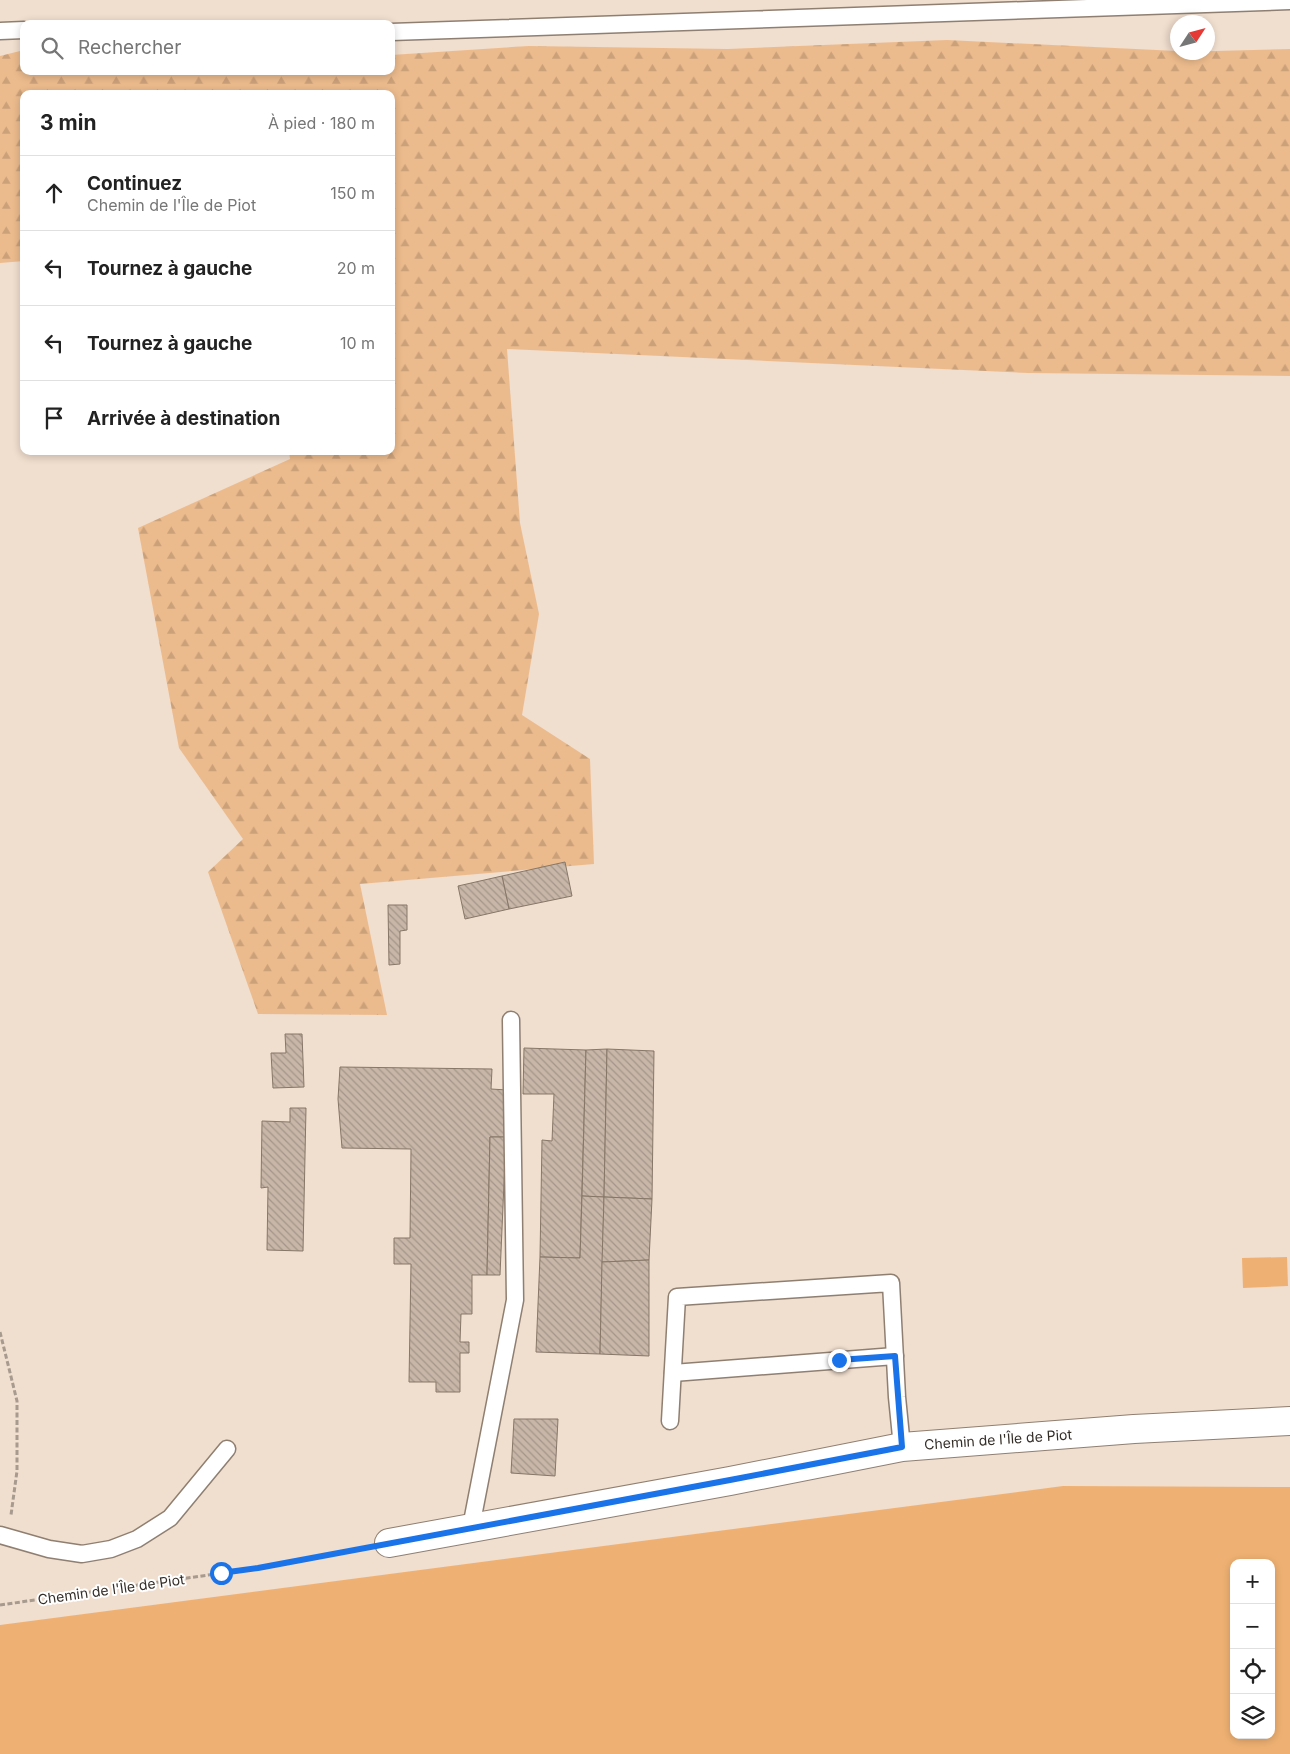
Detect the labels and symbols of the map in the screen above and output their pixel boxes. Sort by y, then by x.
north arrow [1170,15,1215,60]
route end [828,1349,851,1372]
street label: Chemin de l'Île de Piot [924,1425,1073,1453]
route start [210,1562,233,1585]
street label: Chemin de l'Île de Piot [37,1570,186,1608]

